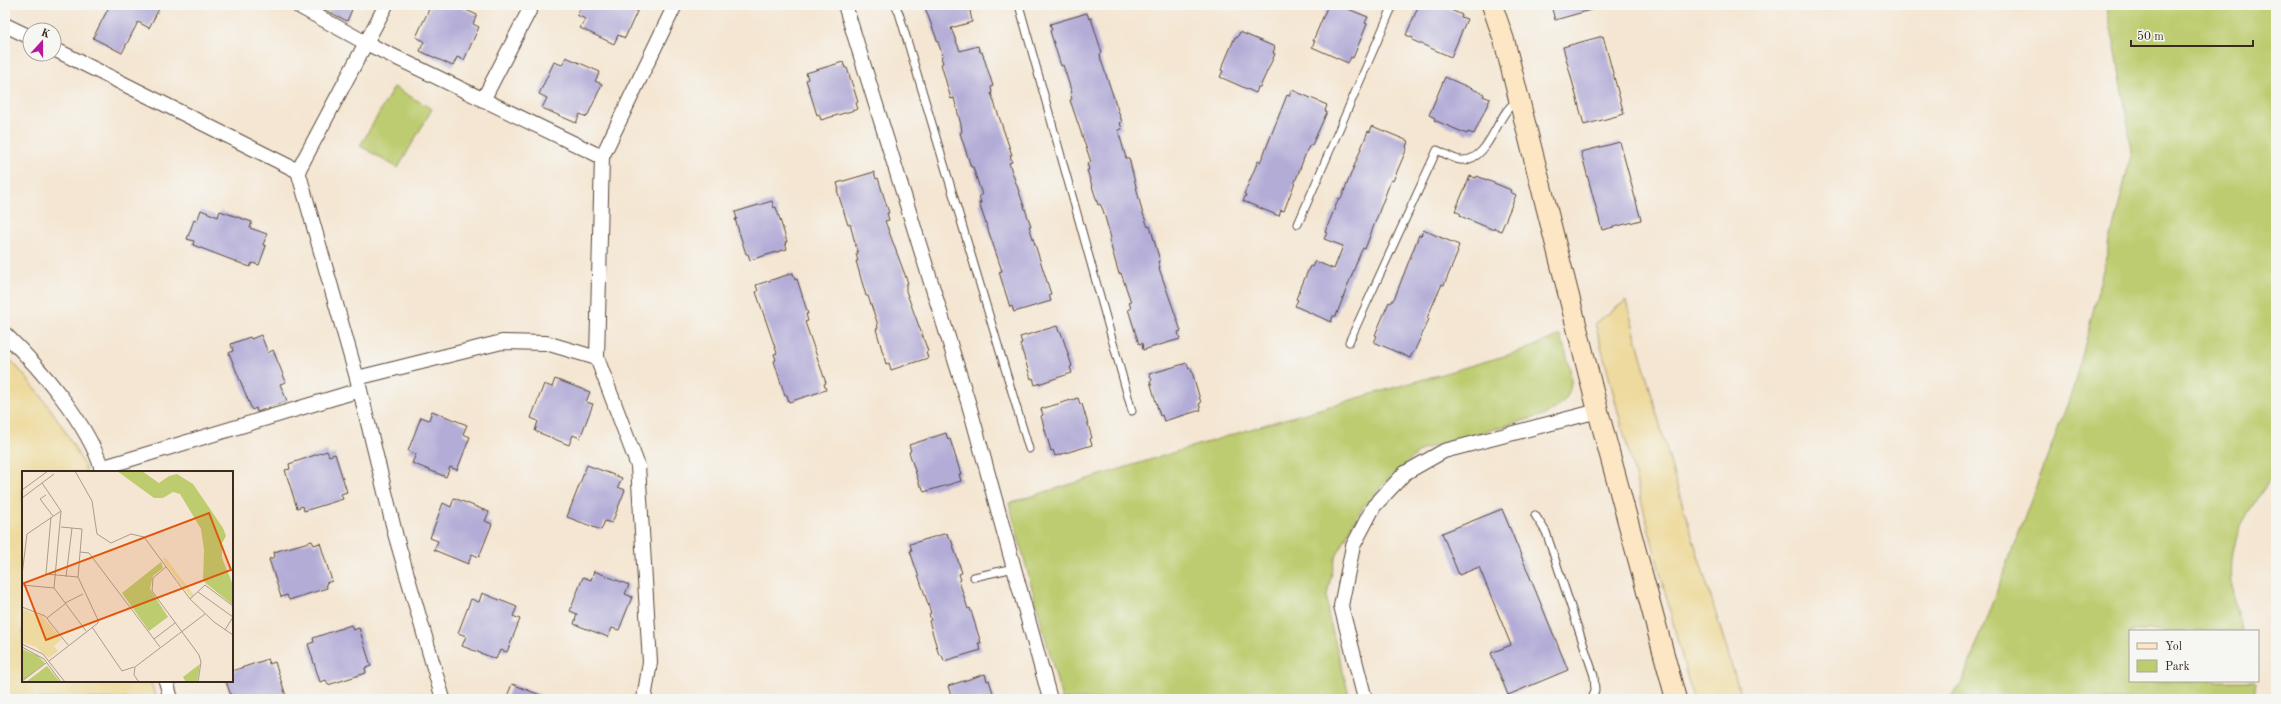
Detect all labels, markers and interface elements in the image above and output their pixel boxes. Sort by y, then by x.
north arrow [22,22,62,62]
scale bar [2131,22,2253,48]
text: K [39,27,51,41]
text: 50 m [2137,30,2164,43]
inset map [22,471,233,682]
legend [2129,630,2259,682]
text: Yol [2165,641,2182,653]
text: Park [2165,661,2190,673]

